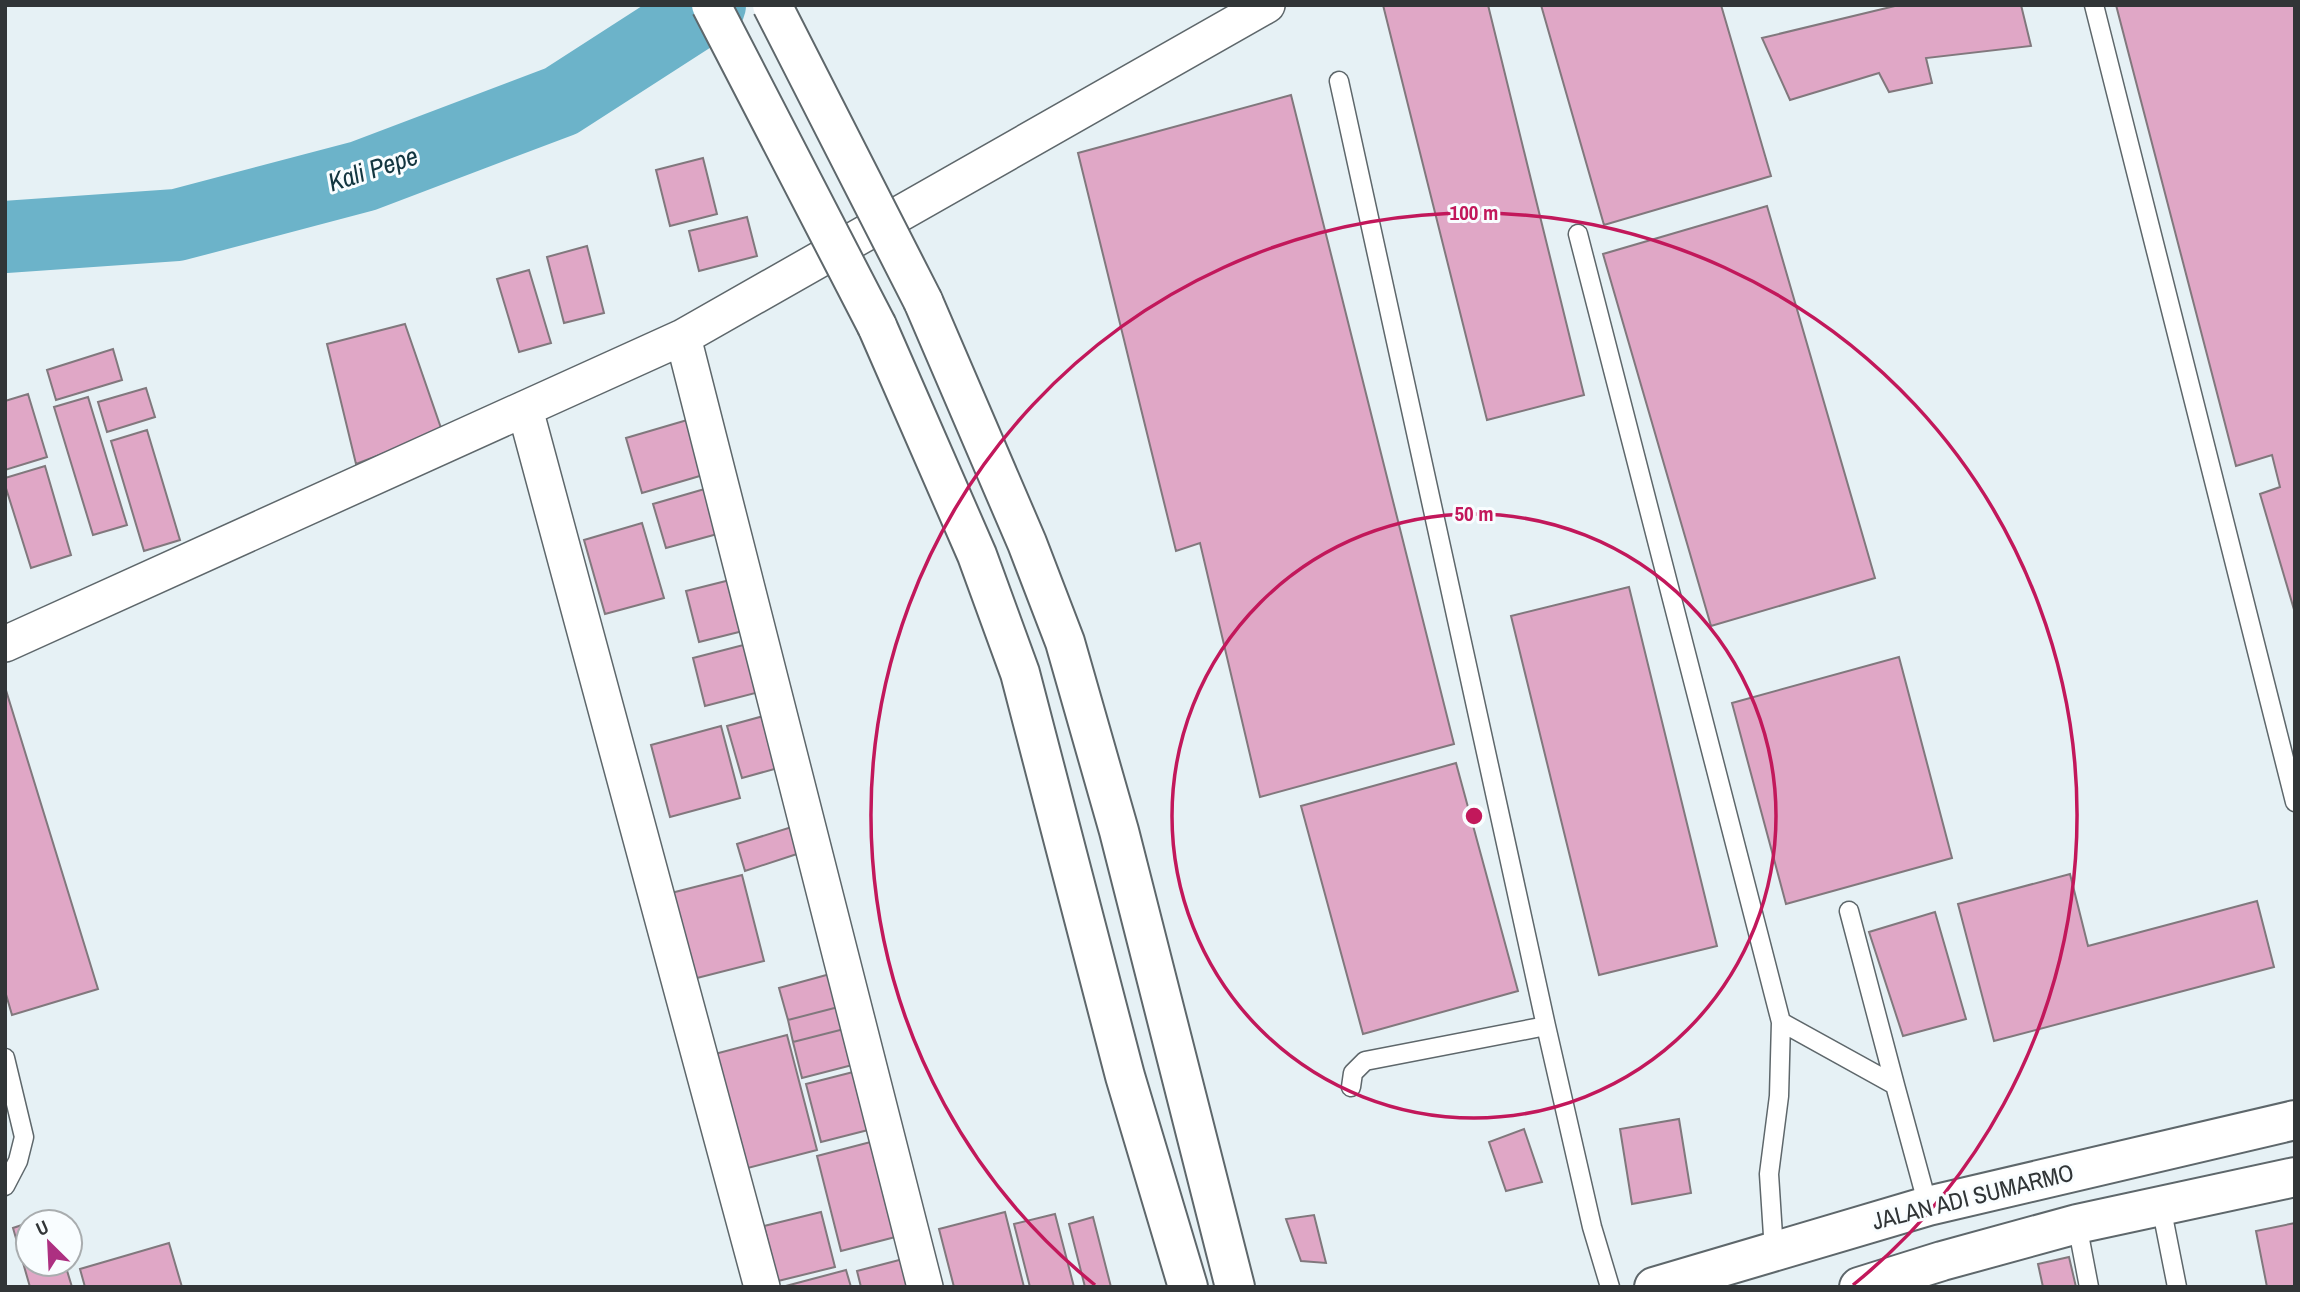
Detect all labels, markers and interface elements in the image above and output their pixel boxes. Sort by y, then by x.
water label: Kali Pepe [323,138,422,199]
text: 100 m [1450,198,1498,227]
text: 50 m [1454,499,1494,528]
centre of rings [1462,804,1486,828]
street label: JALAN ADI SUMARMO [1869,1156,2077,1237]
north arrow [14,1208,84,1278]
text: U [32,1213,53,1242]

